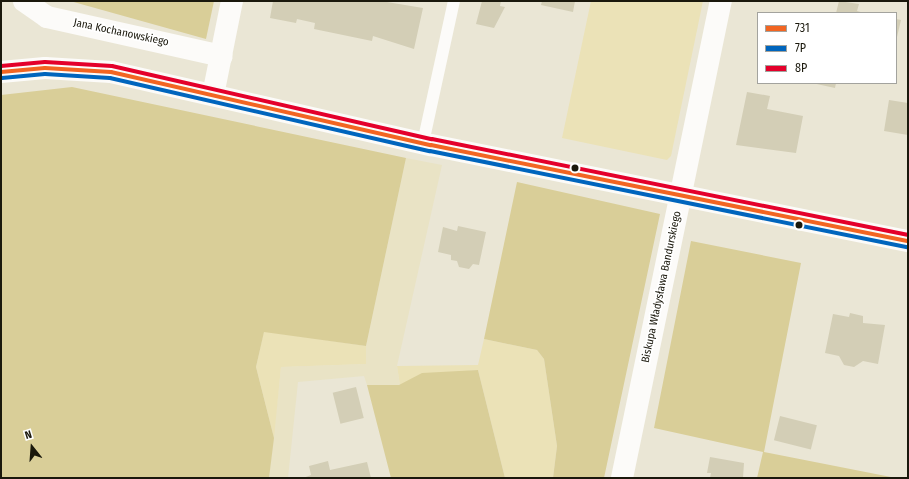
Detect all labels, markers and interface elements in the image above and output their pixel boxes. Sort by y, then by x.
legend [757,12,897,84]
street label: Jana Kochanowskiego [72,16,170,50]
text: 731 [795,21,810,35]
text: 7P [795,41,806,55]
text: 8P [795,61,807,75]
unlabelled marker [570,163,580,173]
street label: Biskupa Władysława Bandurskiego [639,210,685,364]
unlabelled marker [794,220,804,230]
north arrow [12,427,52,467]
text: N [23,428,33,442]

